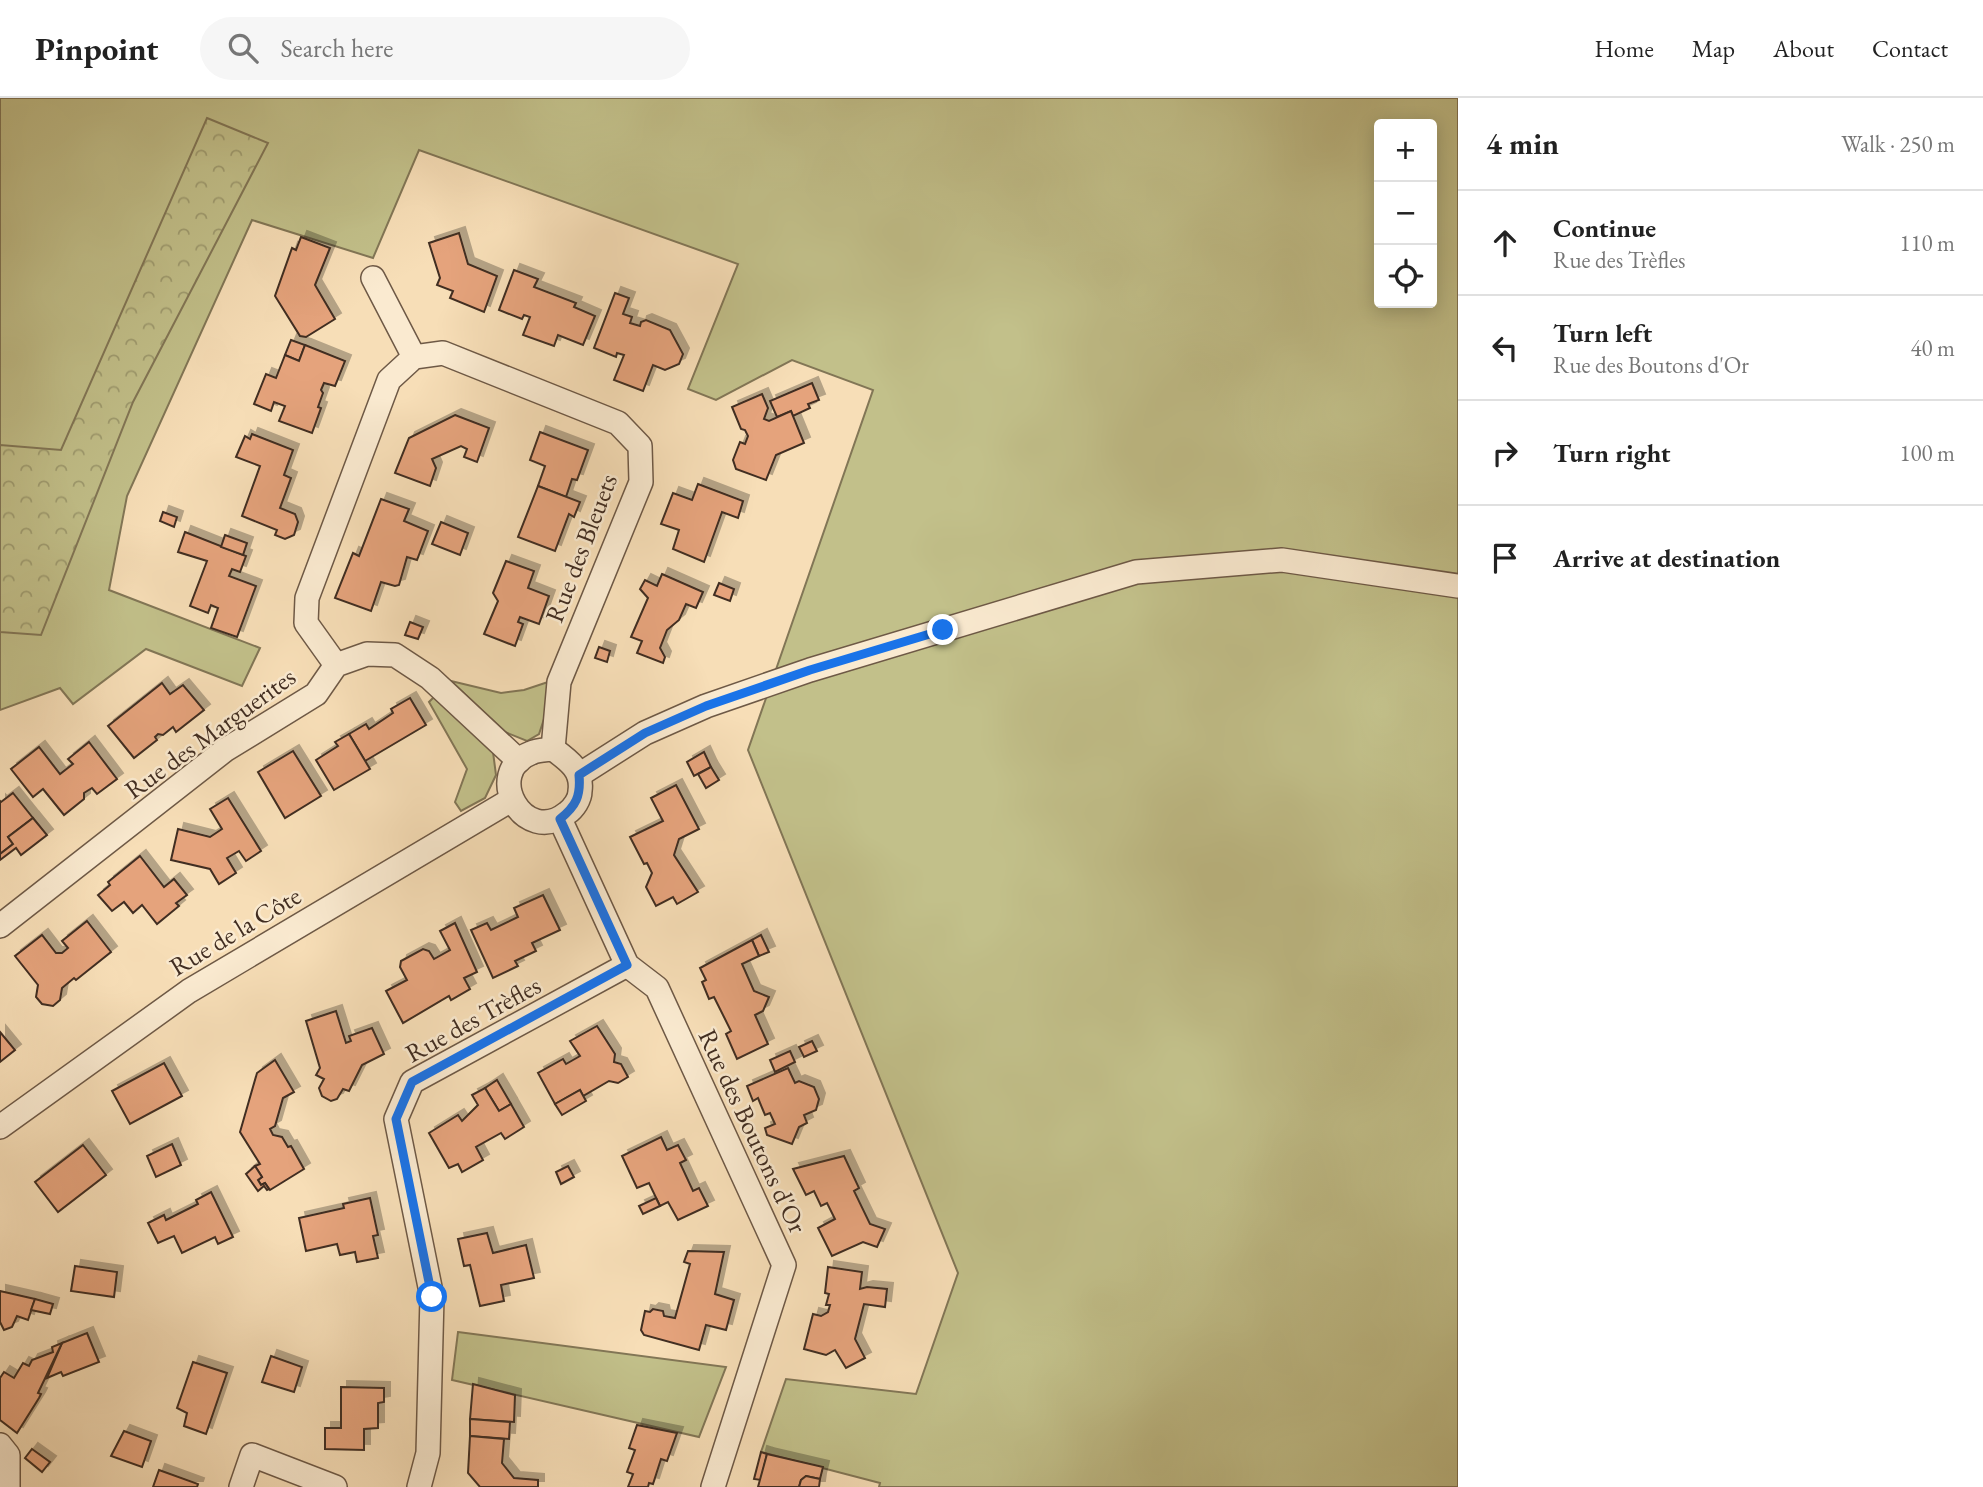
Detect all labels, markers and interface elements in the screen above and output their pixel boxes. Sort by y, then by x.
search box [200,17,690,80]
text: Pinpoint [35,27,158,70]
icon: search [224,29,262,67]
text: Search here [280,31,393,65]
text: Home [1594,33,1654,64]
text: Map [1692,33,1735,64]
text: About [1773,33,1834,64]
text: Contact [1872,33,1948,64]
map controls [1374,119,1437,308]
button: + [1374,119,1437,182]
text: 4 min [1486,124,1559,163]
text: Walk · 250 m [1841,129,1955,159]
button: − [1374,182,1437,245]
text: Continue [1553,211,1656,245]
icon: ahead [1486,224,1524,262]
text: 110 m [1899,228,1955,258]
button: locate [1374,245,1437,308]
text: Rue des Trèfles [1553,245,1686,275]
text: Turn left [1553,316,1652,350]
icon: left [1486,329,1524,367]
text: 40 m [1910,333,1955,363]
text: Rue des Boutons d'Or [1553,350,1749,380]
icon: right [1486,434,1524,472]
text: Turn right [1553,436,1671,470]
text: 100 m [1899,438,1955,468]
street label: Rue des Bleuets [537,469,625,627]
icon: arrive [1486,539,1524,577]
text: Arrive at destination [1553,541,1780,575]
route end [927,614,958,645]
street label: Rue des Marguerites [118,659,302,807]
street label: Rue de la Côte [163,878,307,984]
street label: Rue des Trèfles [399,968,547,1070]
street label: Rue des Boutons d'Or [691,1023,815,1239]
route start [416,1281,447,1312]

